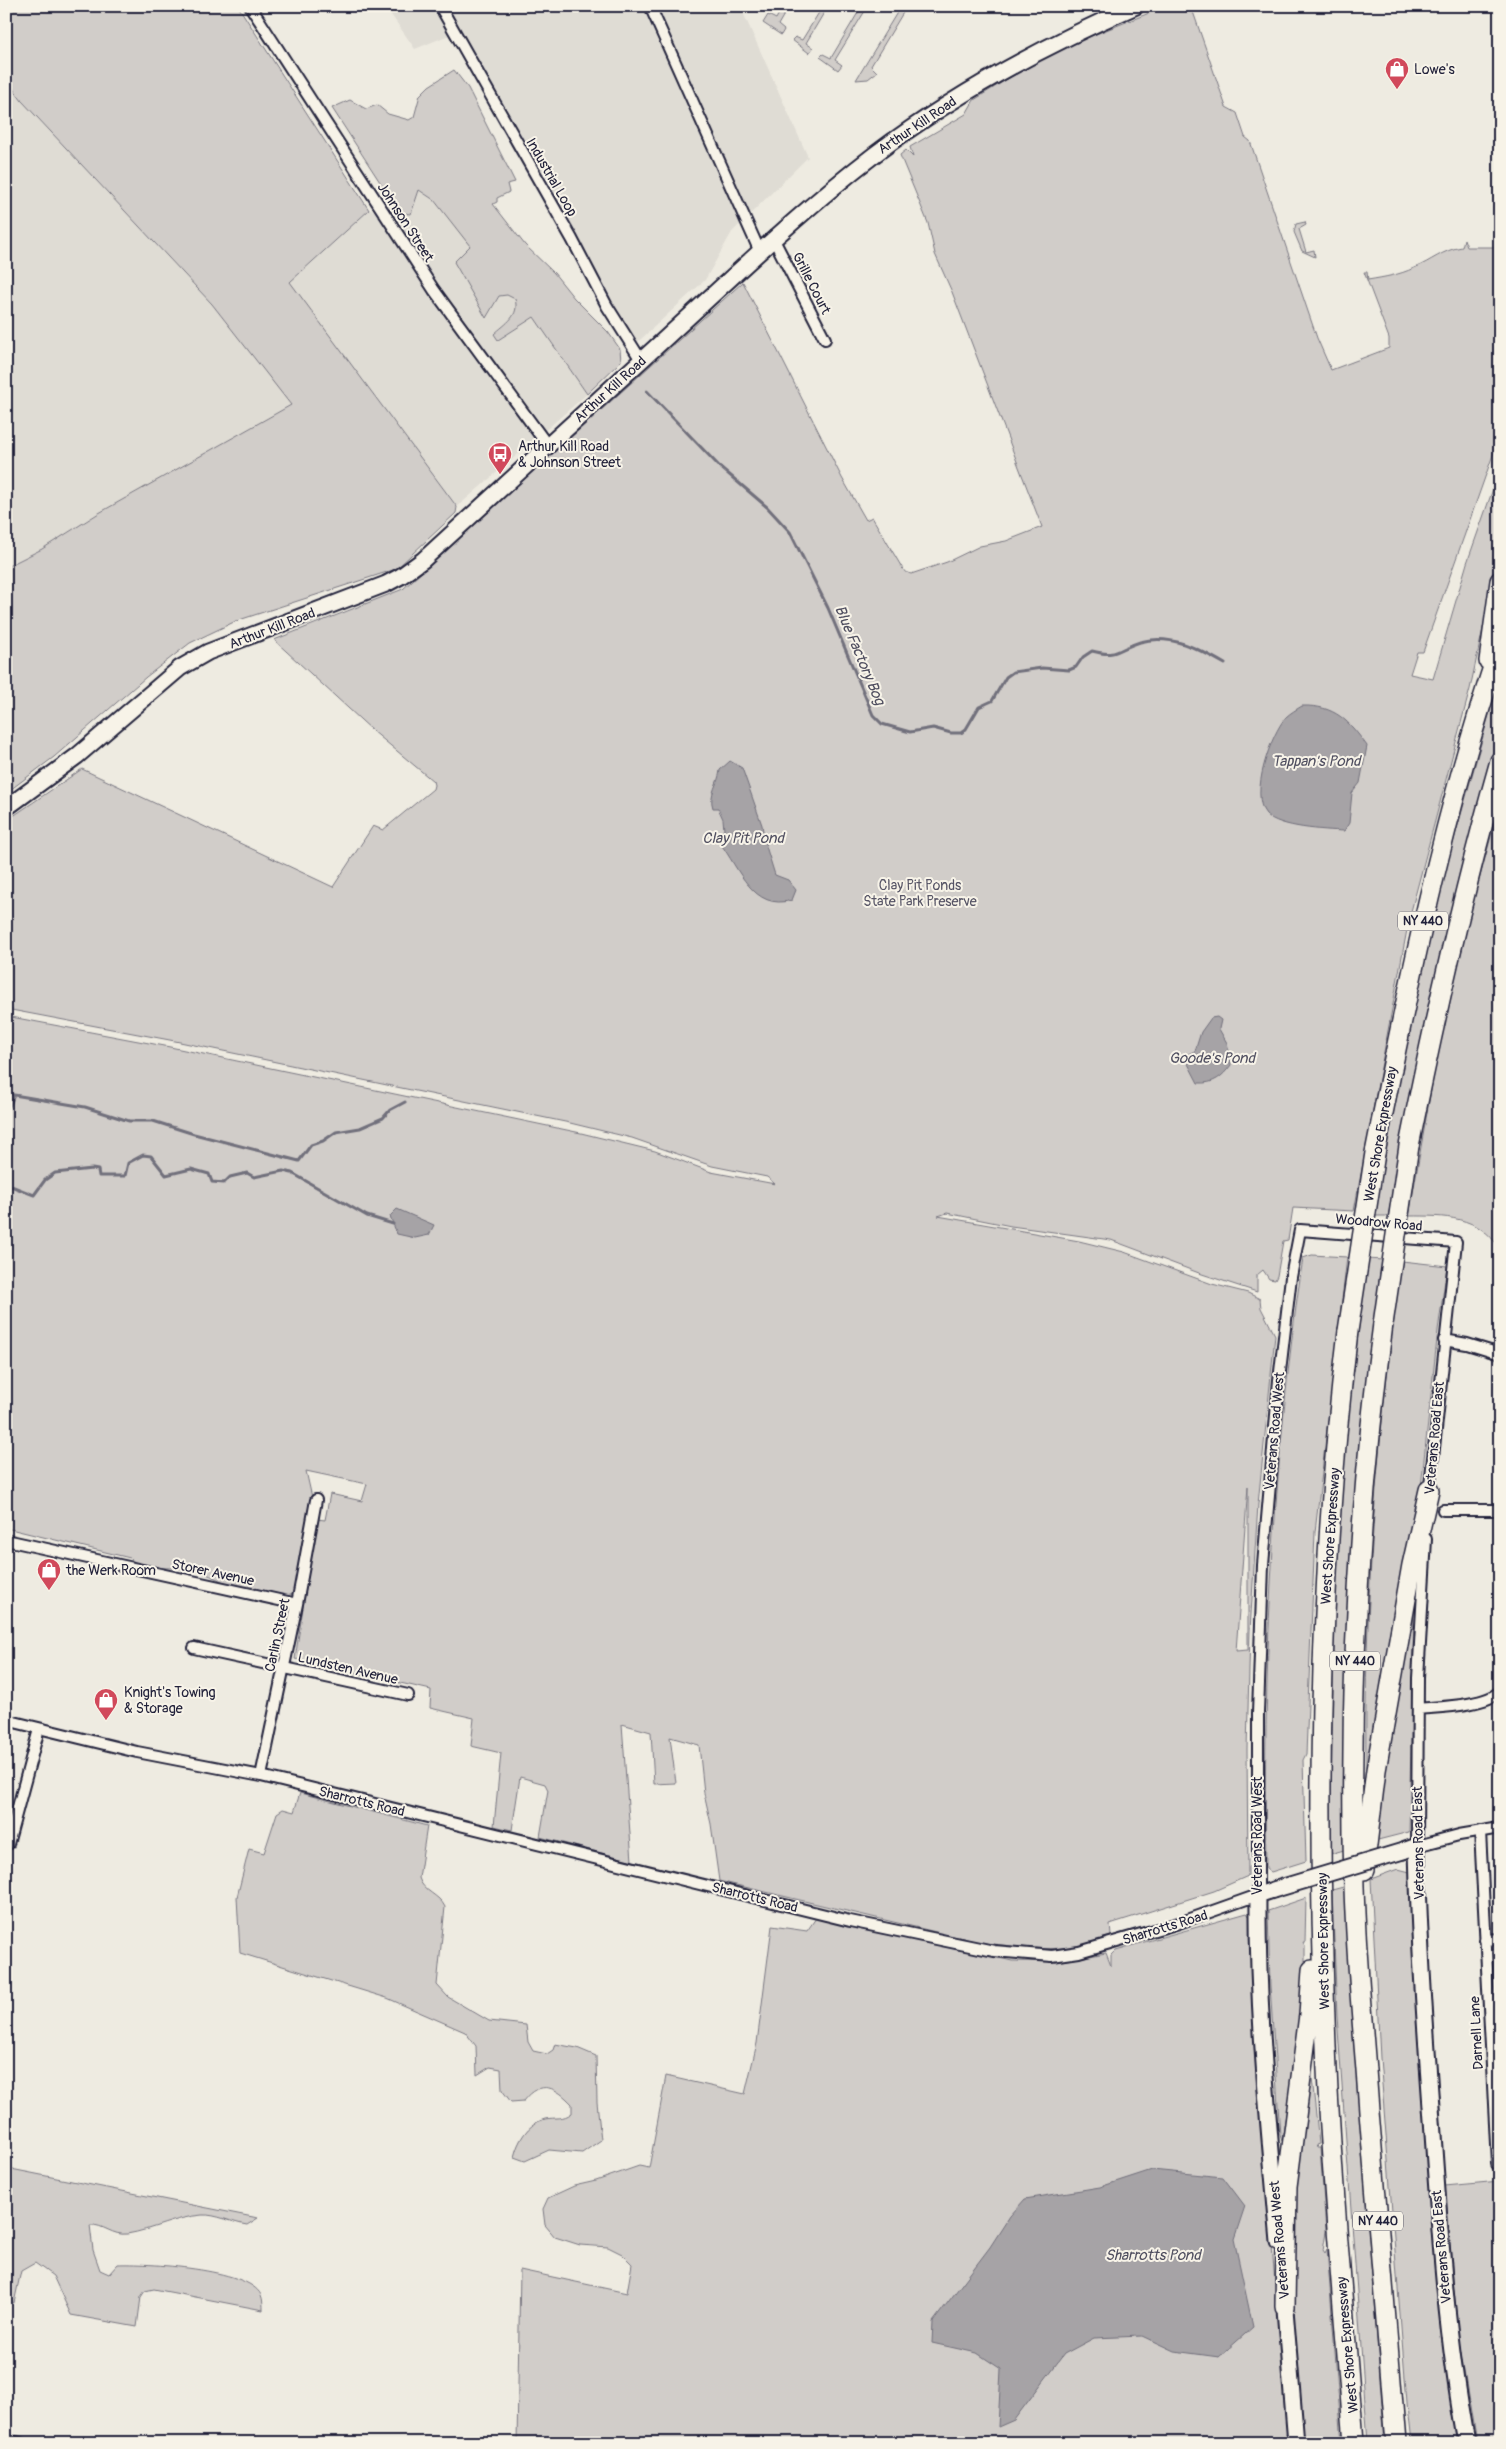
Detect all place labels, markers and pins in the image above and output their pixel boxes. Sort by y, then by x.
shop icon: Lowe's [1384,56,1410,90]
place label: Lowe's [1414,61,1455,78]
place label: Arthur Kill Road & Johnson Street [518,438,621,471]
bus stop icon: Arthur Kill Road & Johnson Street [487,441,513,475]
shop icon: the Werk Room [36,1557,62,1591]
place label: the Werk Room [65,1562,156,1579]
place label: Knight's Towing & Storage [124,1684,216,1717]
shop icon: Knight's Towing & Storage [93,1687,119,1721]

